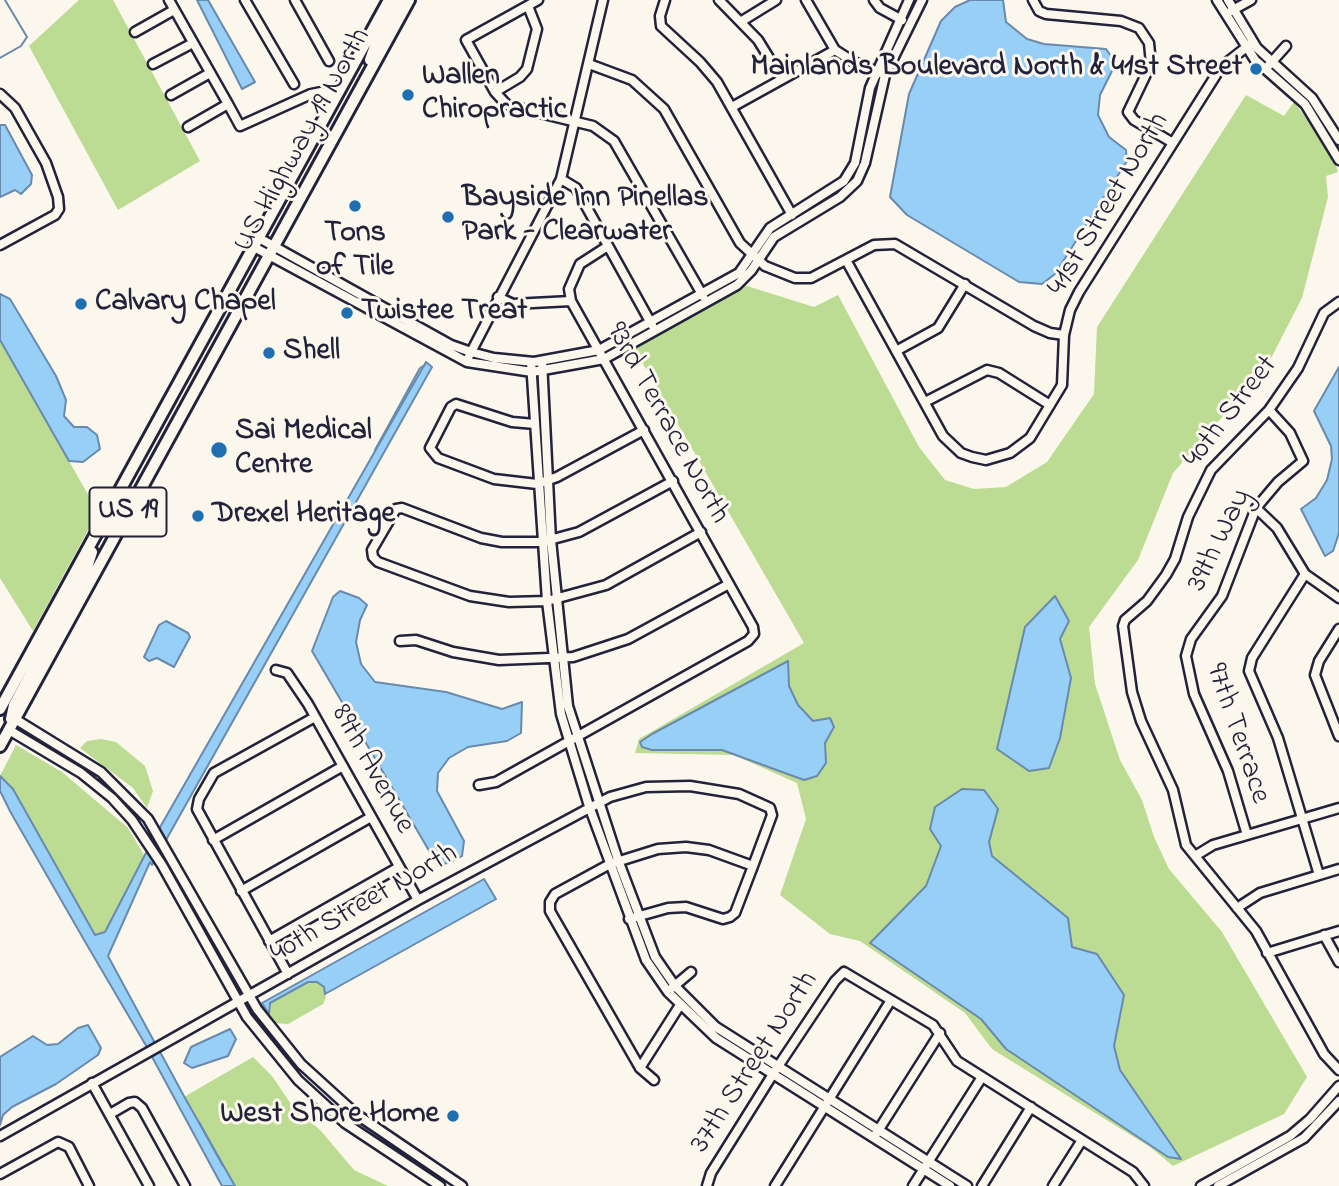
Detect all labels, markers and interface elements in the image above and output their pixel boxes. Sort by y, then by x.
street label: US Highway 19 North [227,23,381,259]
place label: Mainlands Boulevard North & 41st Street [750,51,1242,87]
place label: Wallen Chiropractic [422,60,567,130]
marker: Mainlands Boulevard North & 41st Street [1248,61,1264,77]
marker: Wallen Chiropractic [400,87,416,103]
street label: 41st Street North [1041,107,1179,303]
place label: Bayside Inn Pinellas Park - Clearwater [462,182,708,252]
marker: Tons of Tile [347,198,363,214]
marker: Bayside Inn Pinellas Park - Clearwater [440,209,456,225]
place label: Tons of Tile [316,217,394,288]
place label: Calvary Chapel [95,286,276,322]
place label: Twistee Treat [361,295,527,331]
marker: Calvary Chapel [73,296,89,312]
marker: Twistee Treat [339,305,355,321]
street label: 93rd Terrace North [596,317,736,531]
place label: Shell [283,335,340,371]
marker: Shell [261,345,277,361]
street label: 40th Street [1177,350,1287,476]
place label: Sai Medical Centre [235,415,372,485]
marker: Sai Medical Centre [209,440,229,460]
street label: 39th Way [1181,484,1261,598]
road number: US 19 [90,488,166,536]
place label: Drexel Heritage [212,498,395,534]
marker: Drexel Heritage [190,508,206,524]
street label: 97th Terrace [1195,659,1277,809]
street label: 89th Avenue [321,699,421,841]
street label: 40th Street North [265,837,465,973]
street label: 37th Street North [684,965,828,1161]
place label: West Shore Home [220,1098,439,1134]
marker: West Shore Home [445,1108,461,1124]

